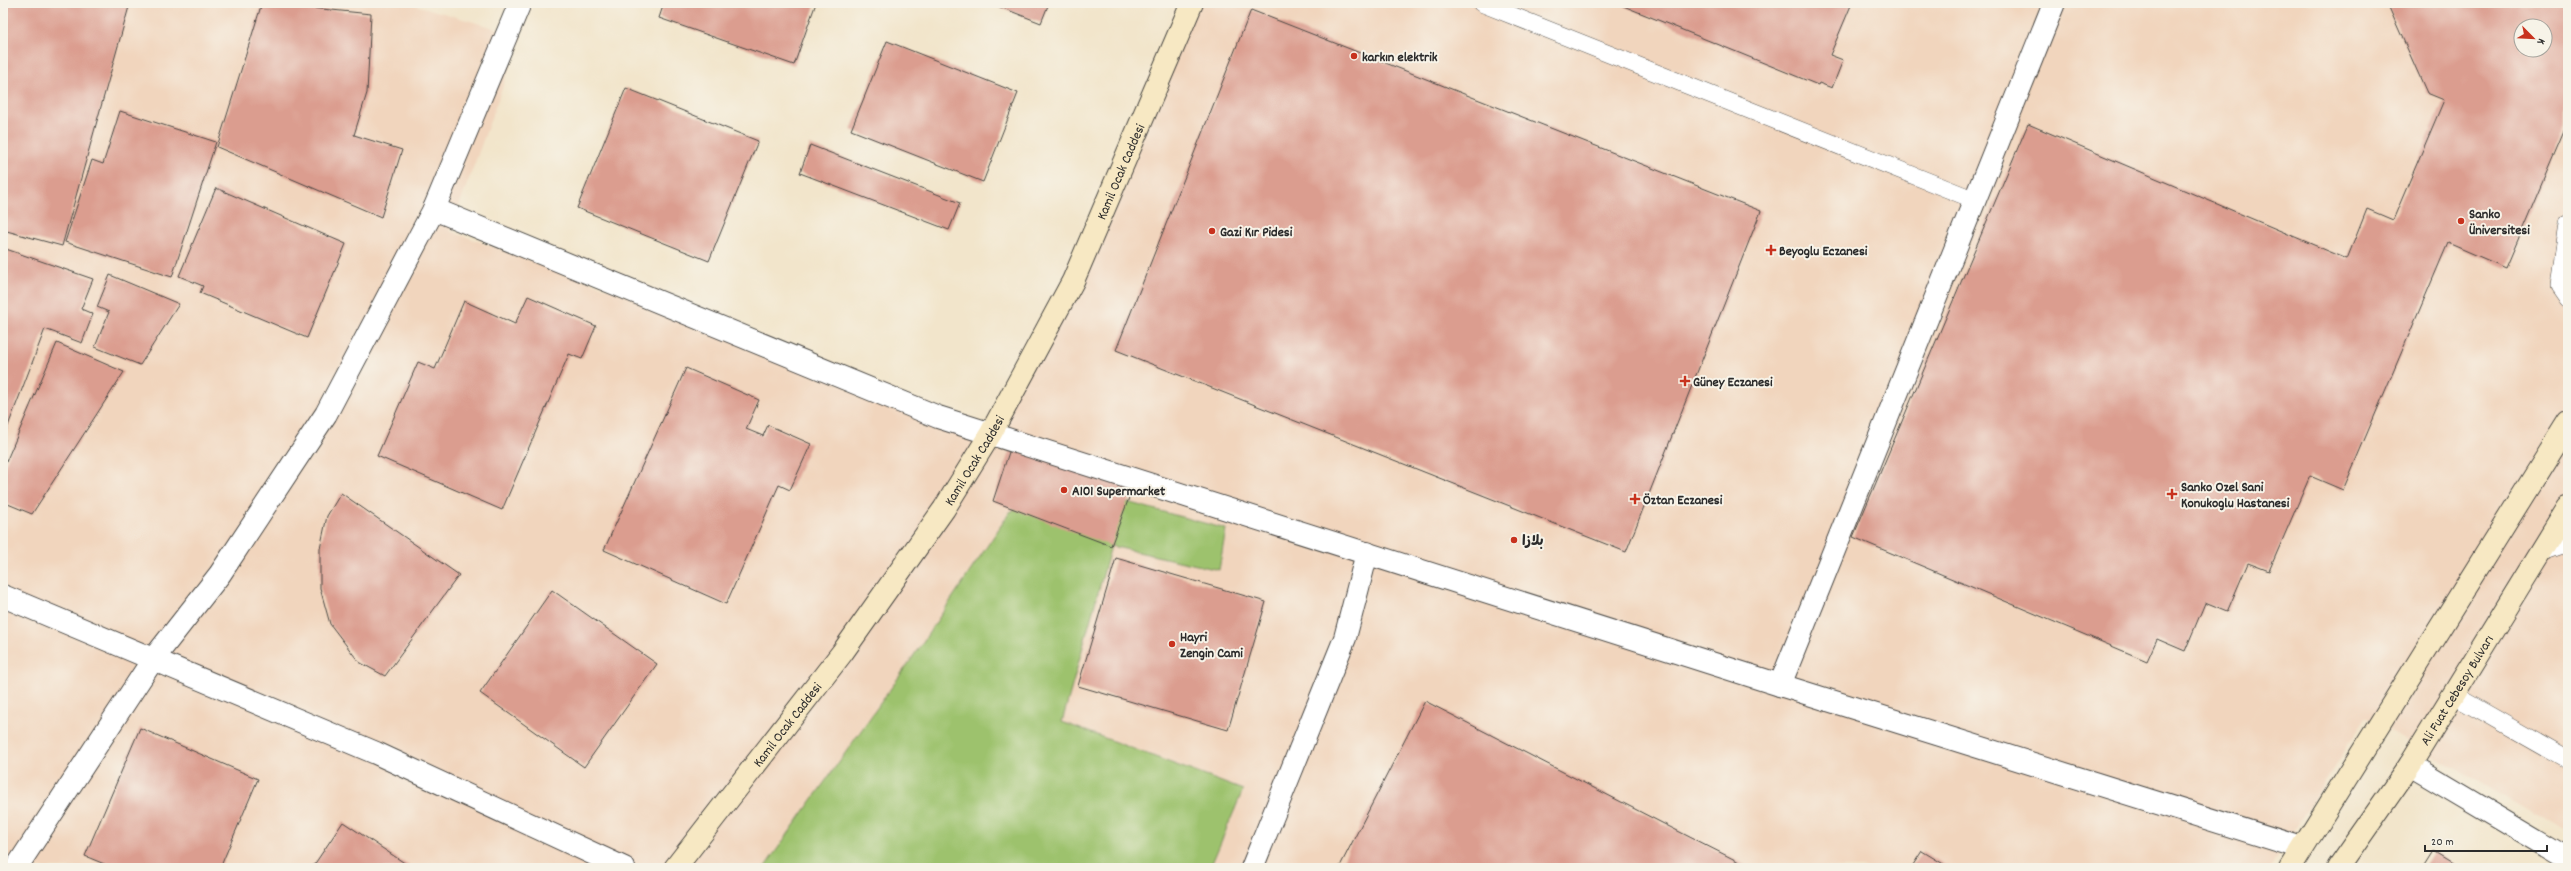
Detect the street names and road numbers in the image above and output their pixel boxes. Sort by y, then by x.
street label: Kamil Ocak Caddesi [1092,121,1151,223]
street label: Kamil Ocak Caddesi [940,412,1011,510]
street label: Ali Fuat Cebesoy Bulvarı [2416,632,2500,750]
street label: Kamil Ocak Caddesi [749,679,828,772]

